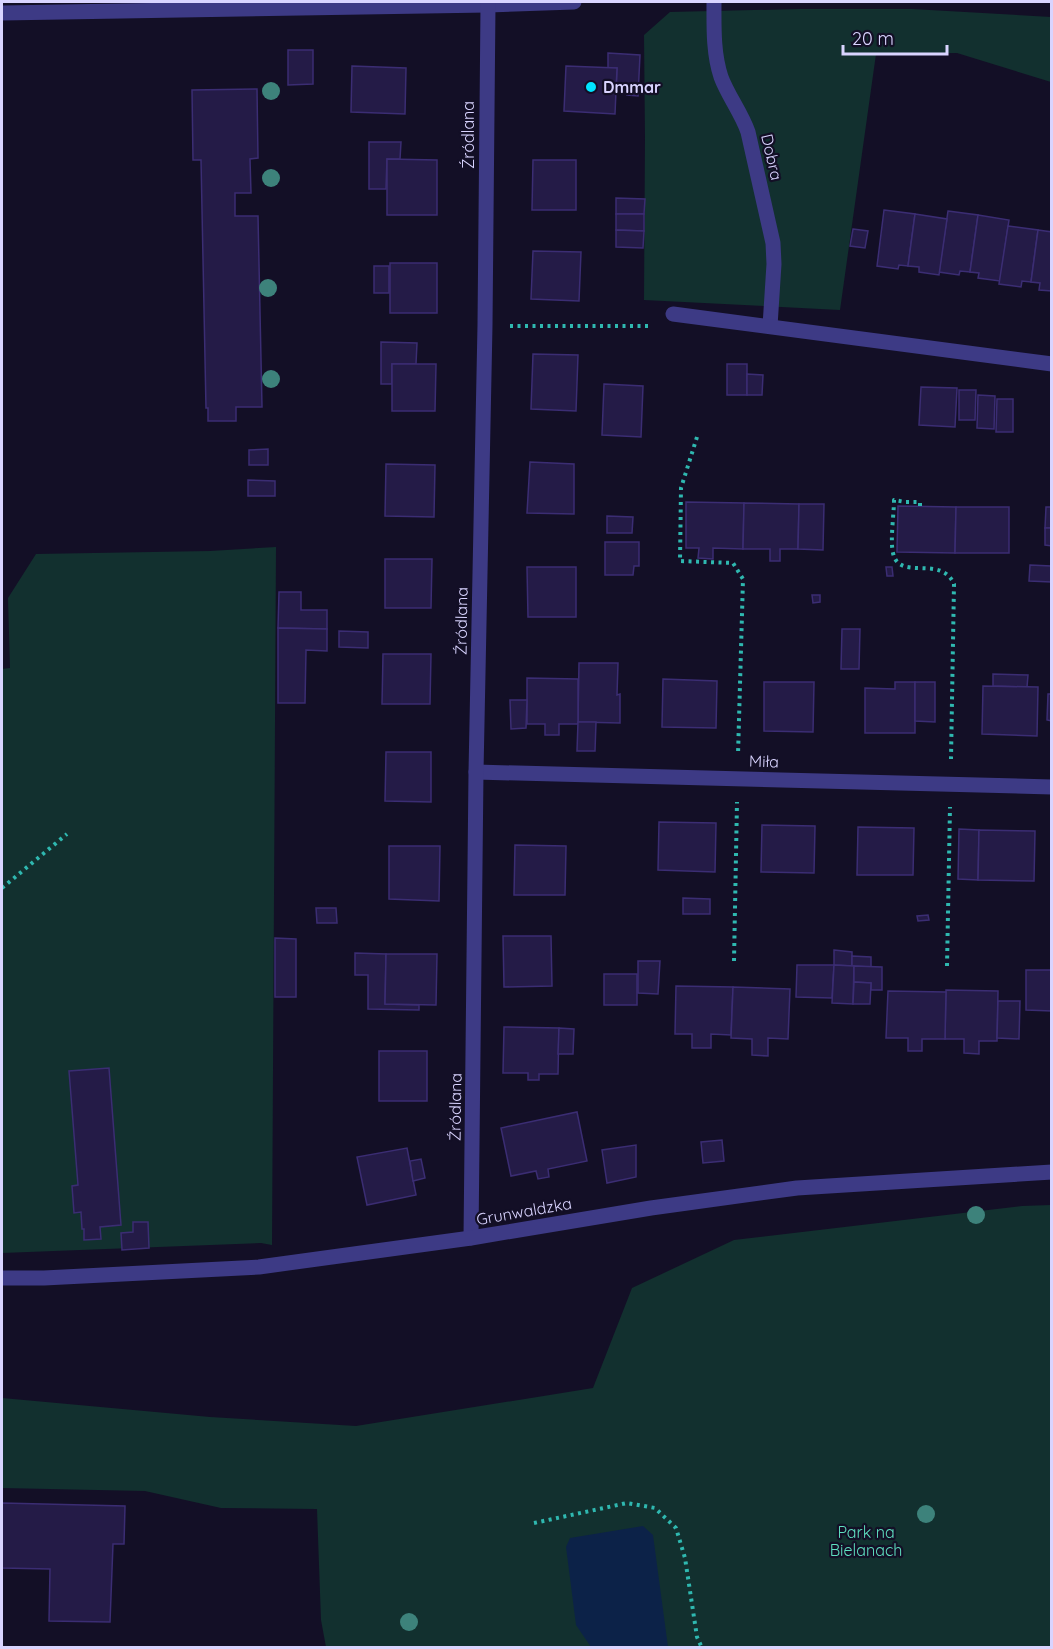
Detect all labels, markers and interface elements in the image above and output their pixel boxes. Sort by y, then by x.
scale bar [843,18,946,56]
text: 20 m [852,27,894,50]
place label: Dmmar [603,77,661,97]
marker: Dmmar [584,80,598,94]
street label: Źródlana [458,101,478,169]
street label: Dobra [757,132,787,182]
street label: Źródlana [450,587,472,655]
street label: Miła [749,750,779,772]
street label: Źródlana [444,1073,466,1141]
street label: Grunwaldzka [475,1193,573,1229]
park label: Park na Bielanach [830,1522,902,1560]

